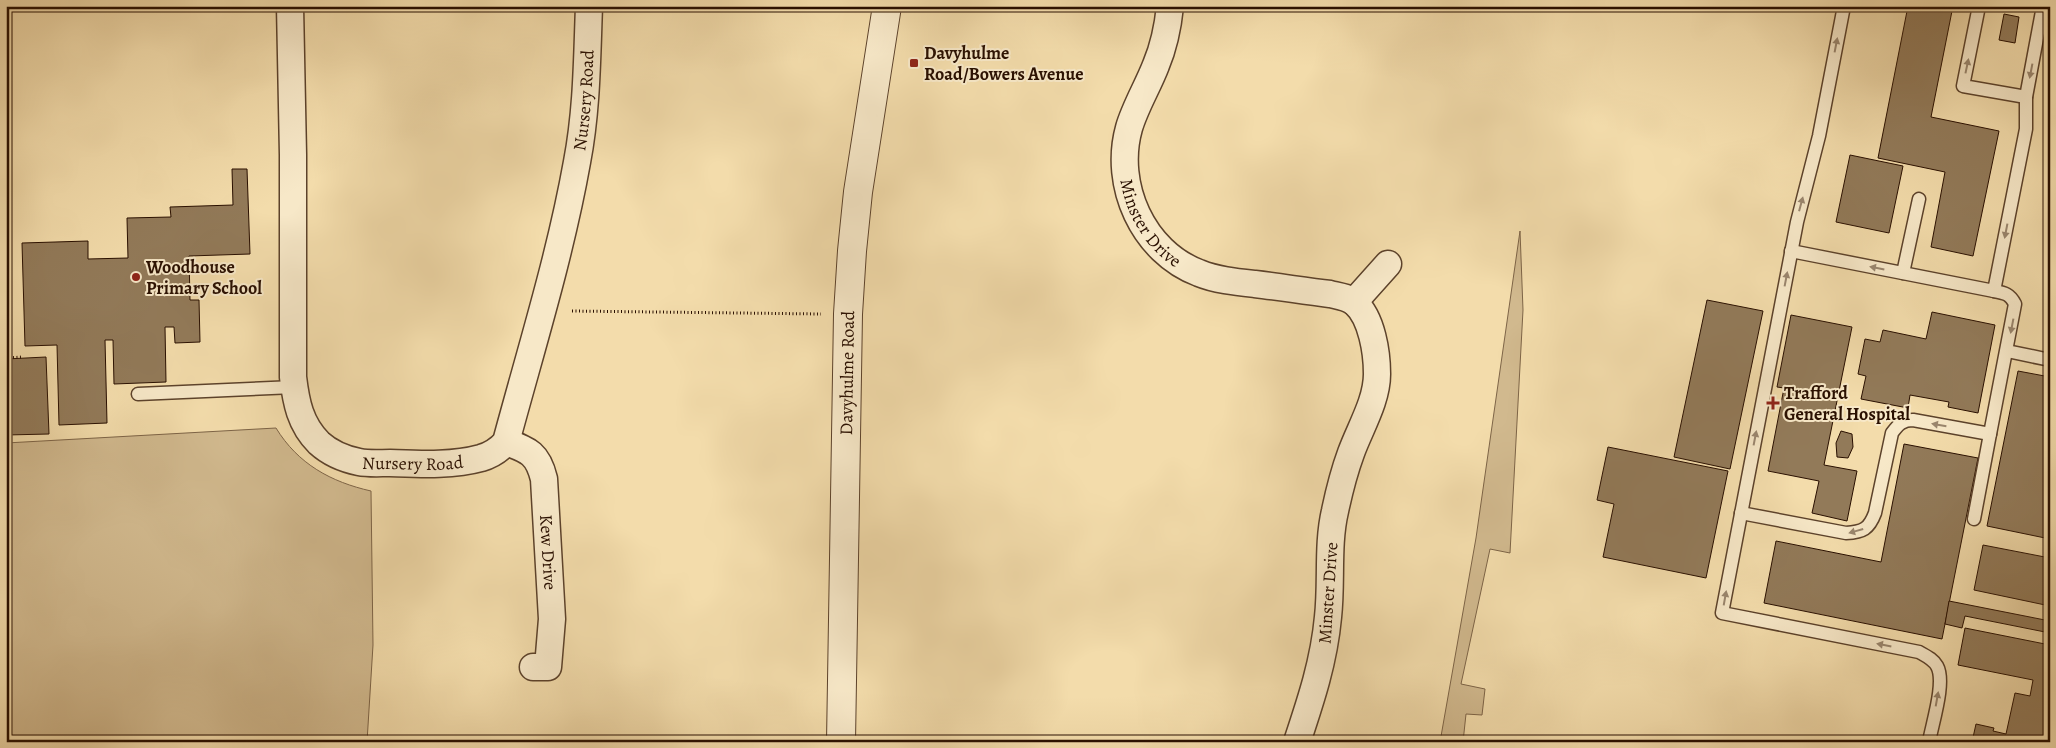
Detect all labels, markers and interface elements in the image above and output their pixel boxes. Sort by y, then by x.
one-way arrow [1833,37,1841,53]
place label: Davyhulme Road/Bowers Avenue [924,41,1084,86]
street label: Nursery Road [567,49,600,152]
marker: Davyhulme Road/Bowers Avenue [908,57,920,69]
one-way arrow [1963,59,1971,74]
one-way arrow [2026,64,2034,80]
street label: Minster Drive [1114,176,1186,273]
one-way arrow [1798,196,1806,211]
one-way arrow [2002,224,2010,239]
place label: Woodhouse Primary School [145,255,262,300]
one-way arrow [1869,264,1884,272]
one-way arrow [1782,270,1790,286]
marker: Woodhouse Primary School [130,271,142,283]
street label: Davyhulme Road [834,310,860,436]
one-way arrow [2007,318,2015,334]
place label: Trafford General Hospital [1784,381,1910,426]
marker: Trafford General Hospital [1766,396,1780,410]
one-way arrow [1930,420,1946,428]
one-way arrow [1751,431,1759,446]
street label: Nursery Road [361,450,465,476]
street label: Kew Drive [534,514,562,591]
one-way arrow [1849,527,1864,535]
street label: Minster Drive [1312,541,1344,645]
one-way arrow [1721,590,1729,605]
one-way arrow [1877,641,1892,649]
one-way arrow [1934,690,1942,706]

